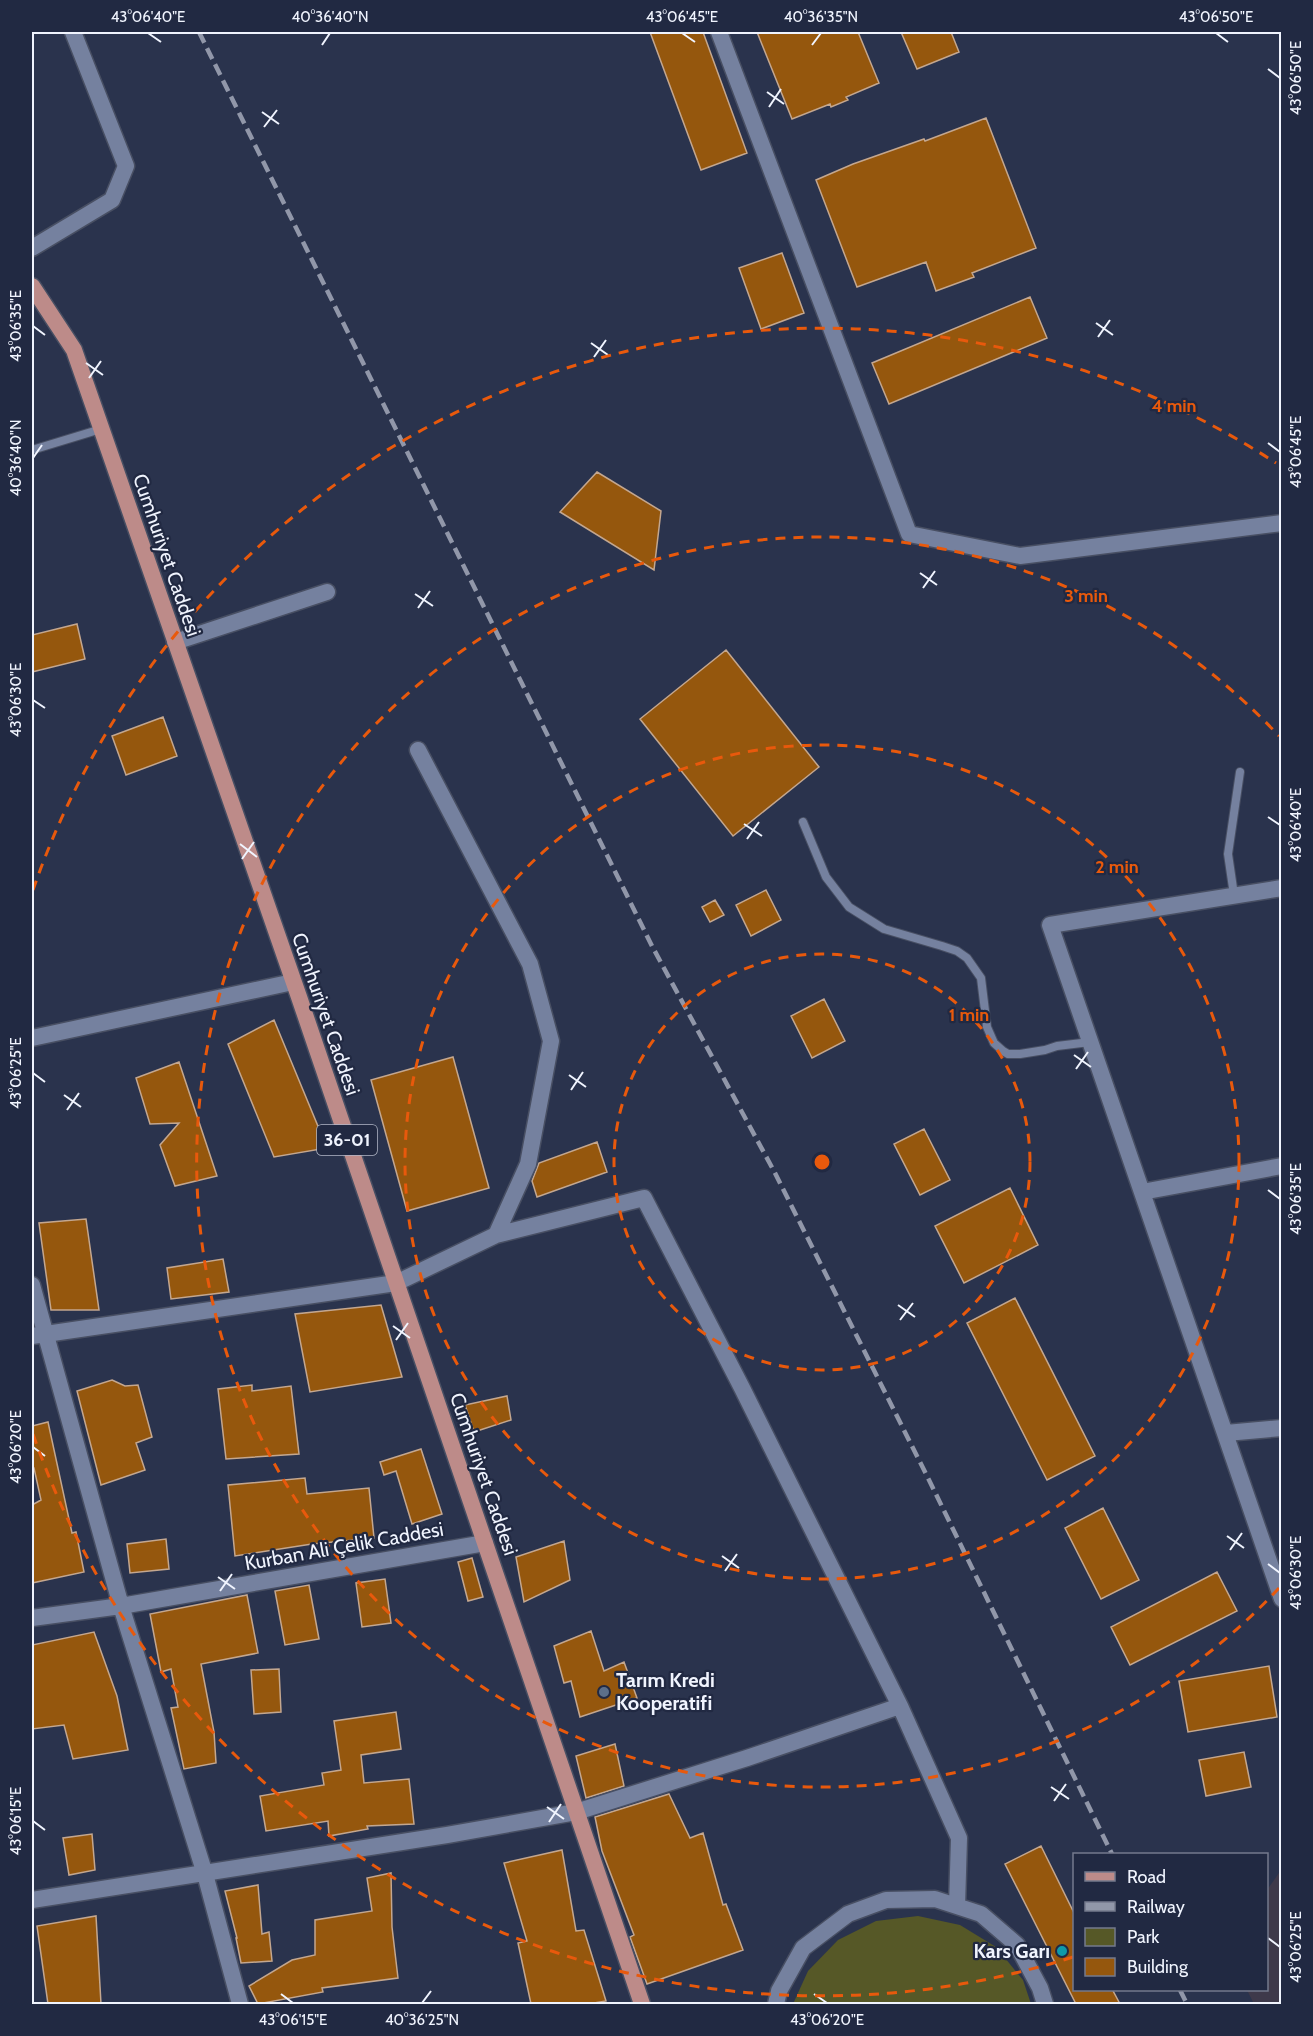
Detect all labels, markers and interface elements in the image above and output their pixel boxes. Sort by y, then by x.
text: 43°06'40"E [111,8,185,26]
text: 40°36'40"N [292,8,368,26]
text: 43°06'45"E [646,8,718,26]
text: 40°36'35"N [784,8,858,26]
text: 43°06'50"E [1179,8,1253,26]
text: 43°06'50"E [1287,41,1305,115]
text: 43°06'35"E [7,290,25,362]
text: 4 min [1151,395,1197,417]
text: 43°06'45"E [1287,416,1305,488]
text: 40°36'40"N [7,420,25,496]
street label: Cumhuriyet Caddesi [128,471,206,639]
text: 3 min [1064,585,1108,607]
text: 43°06'30"E [7,663,25,737]
text: 43°06'40"E [1287,788,1305,862]
text: 2 min [1095,856,1139,878]
street label: Cumhuriyet Caddesi [287,930,365,1098]
text: 1 min [949,1004,989,1026]
text: 43°06'25"E [7,1037,25,1109]
road number: 36-01 [317,1125,377,1155]
centre of rings [812,1152,832,1172]
text: 43°06'35"E [1287,1163,1305,1235]
street label: Cumhuriyet Caddesi [445,1390,523,1558]
text: 43°06'20"E [7,1410,25,1484]
street label: Kurban Ali Çelik Caddesi [243,1517,445,1575]
text: 43°06'30"E [1287,1536,1305,1610]
place label: Tarım Kredi Kooperatifi [616,1668,715,1715]
marker: Tarım Kredi Kooperatifi [597,1685,611,1699]
text: 43°06'15"E [7,1787,25,1855]
legend [1073,1853,1268,1991]
text: Road [1127,1866,1166,1888]
text: Railway [1127,1896,1185,1918]
text: 43°06'25"E [1287,1911,1305,1983]
text: Park [1127,1926,1160,1948]
place label: Kars Garı [973,1939,1050,1963]
marker: Kars Garı [1055,1944,1069,1958]
text: Building [1127,1956,1189,1978]
text: 43°06'15"E [259,2011,327,2029]
text: 40°36'25"N [385,2011,459,2029]
text: 43°06'20"E [790,2011,864,2029]

